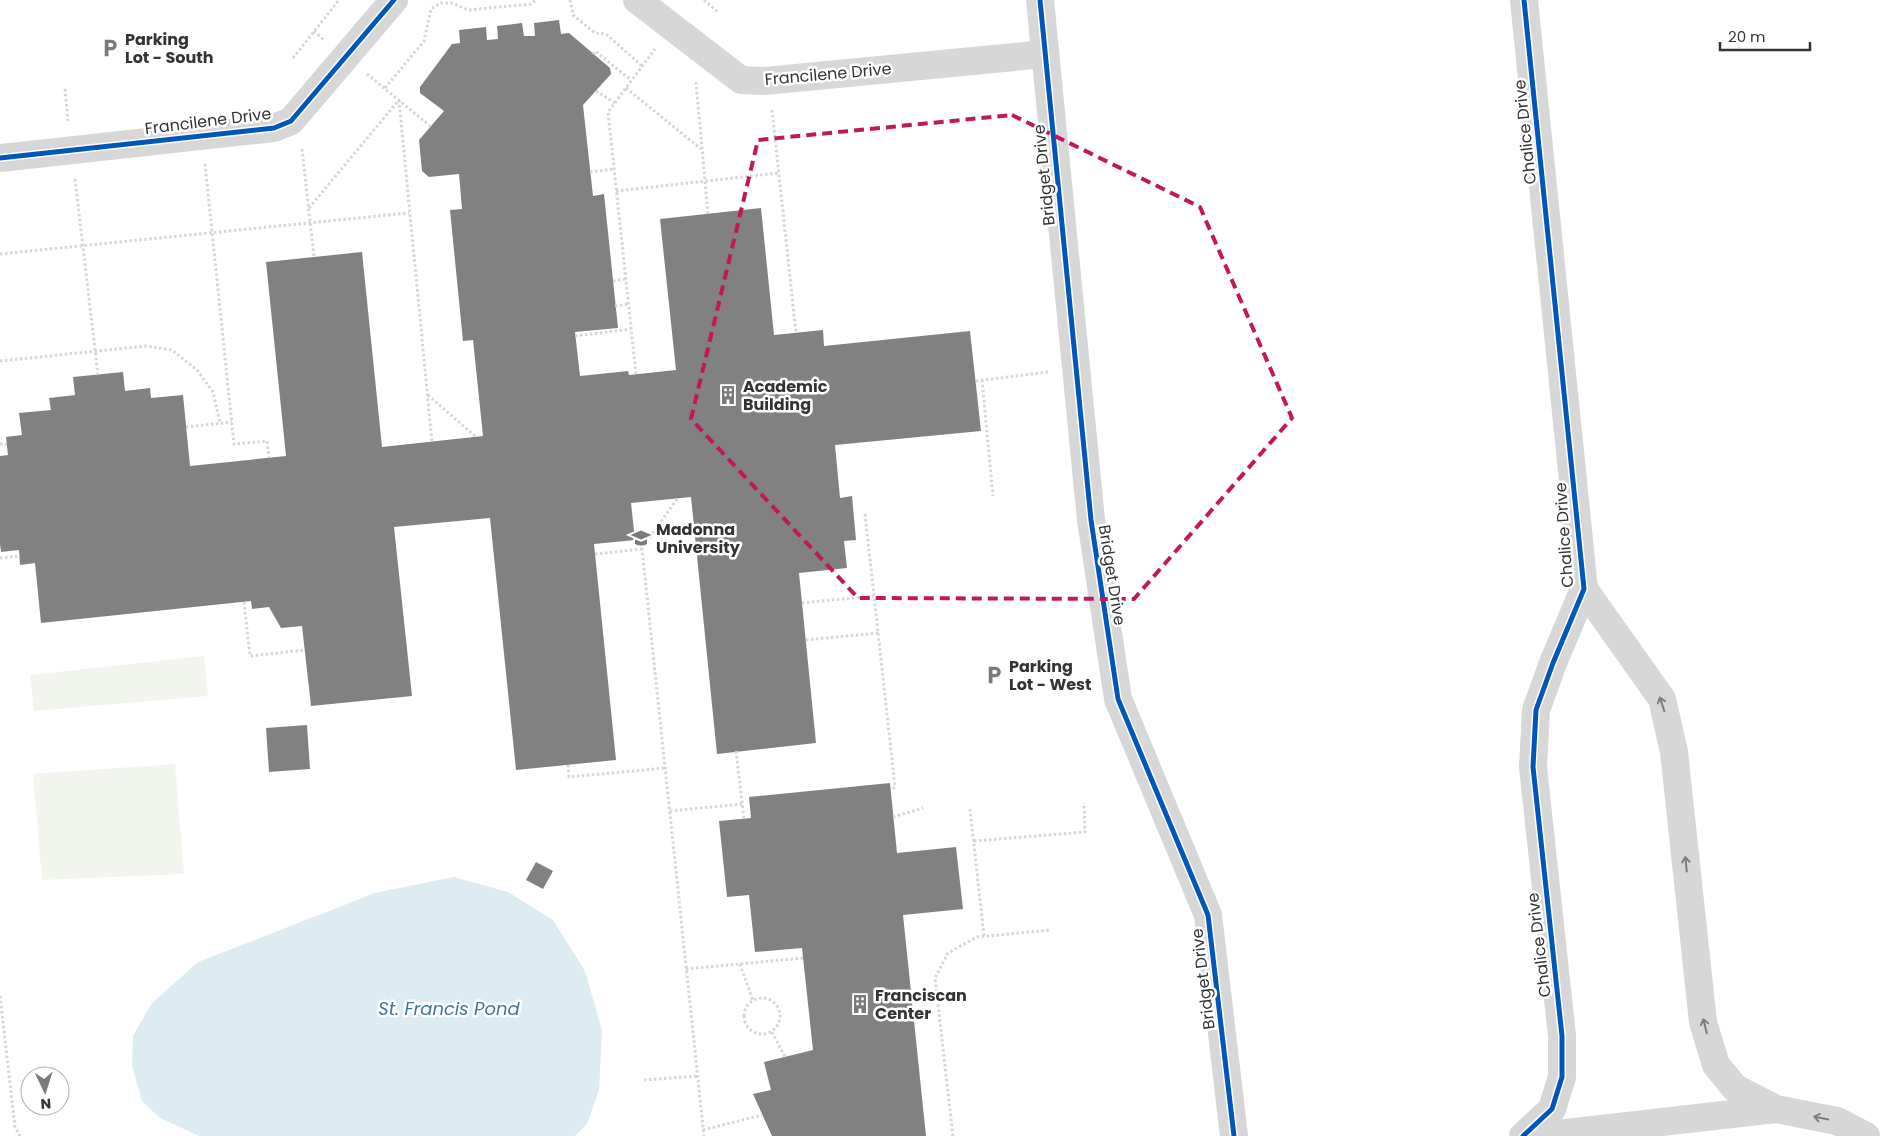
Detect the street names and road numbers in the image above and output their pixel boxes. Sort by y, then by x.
street label: Francilene Drive [764,57,892,91]
street label: Chalice Drive [1508,78,1542,186]
street label: Francilene Drive [144,102,273,140]
street label: Bridget Drive [1027,123,1061,227]
street label: Chalice Drive [1549,482,1579,588]
street label: Bridget Drive [1093,523,1131,627]
street label: Chalice Drive [1521,891,1557,999]
street label: Bridget Drive [1185,927,1221,1031]

